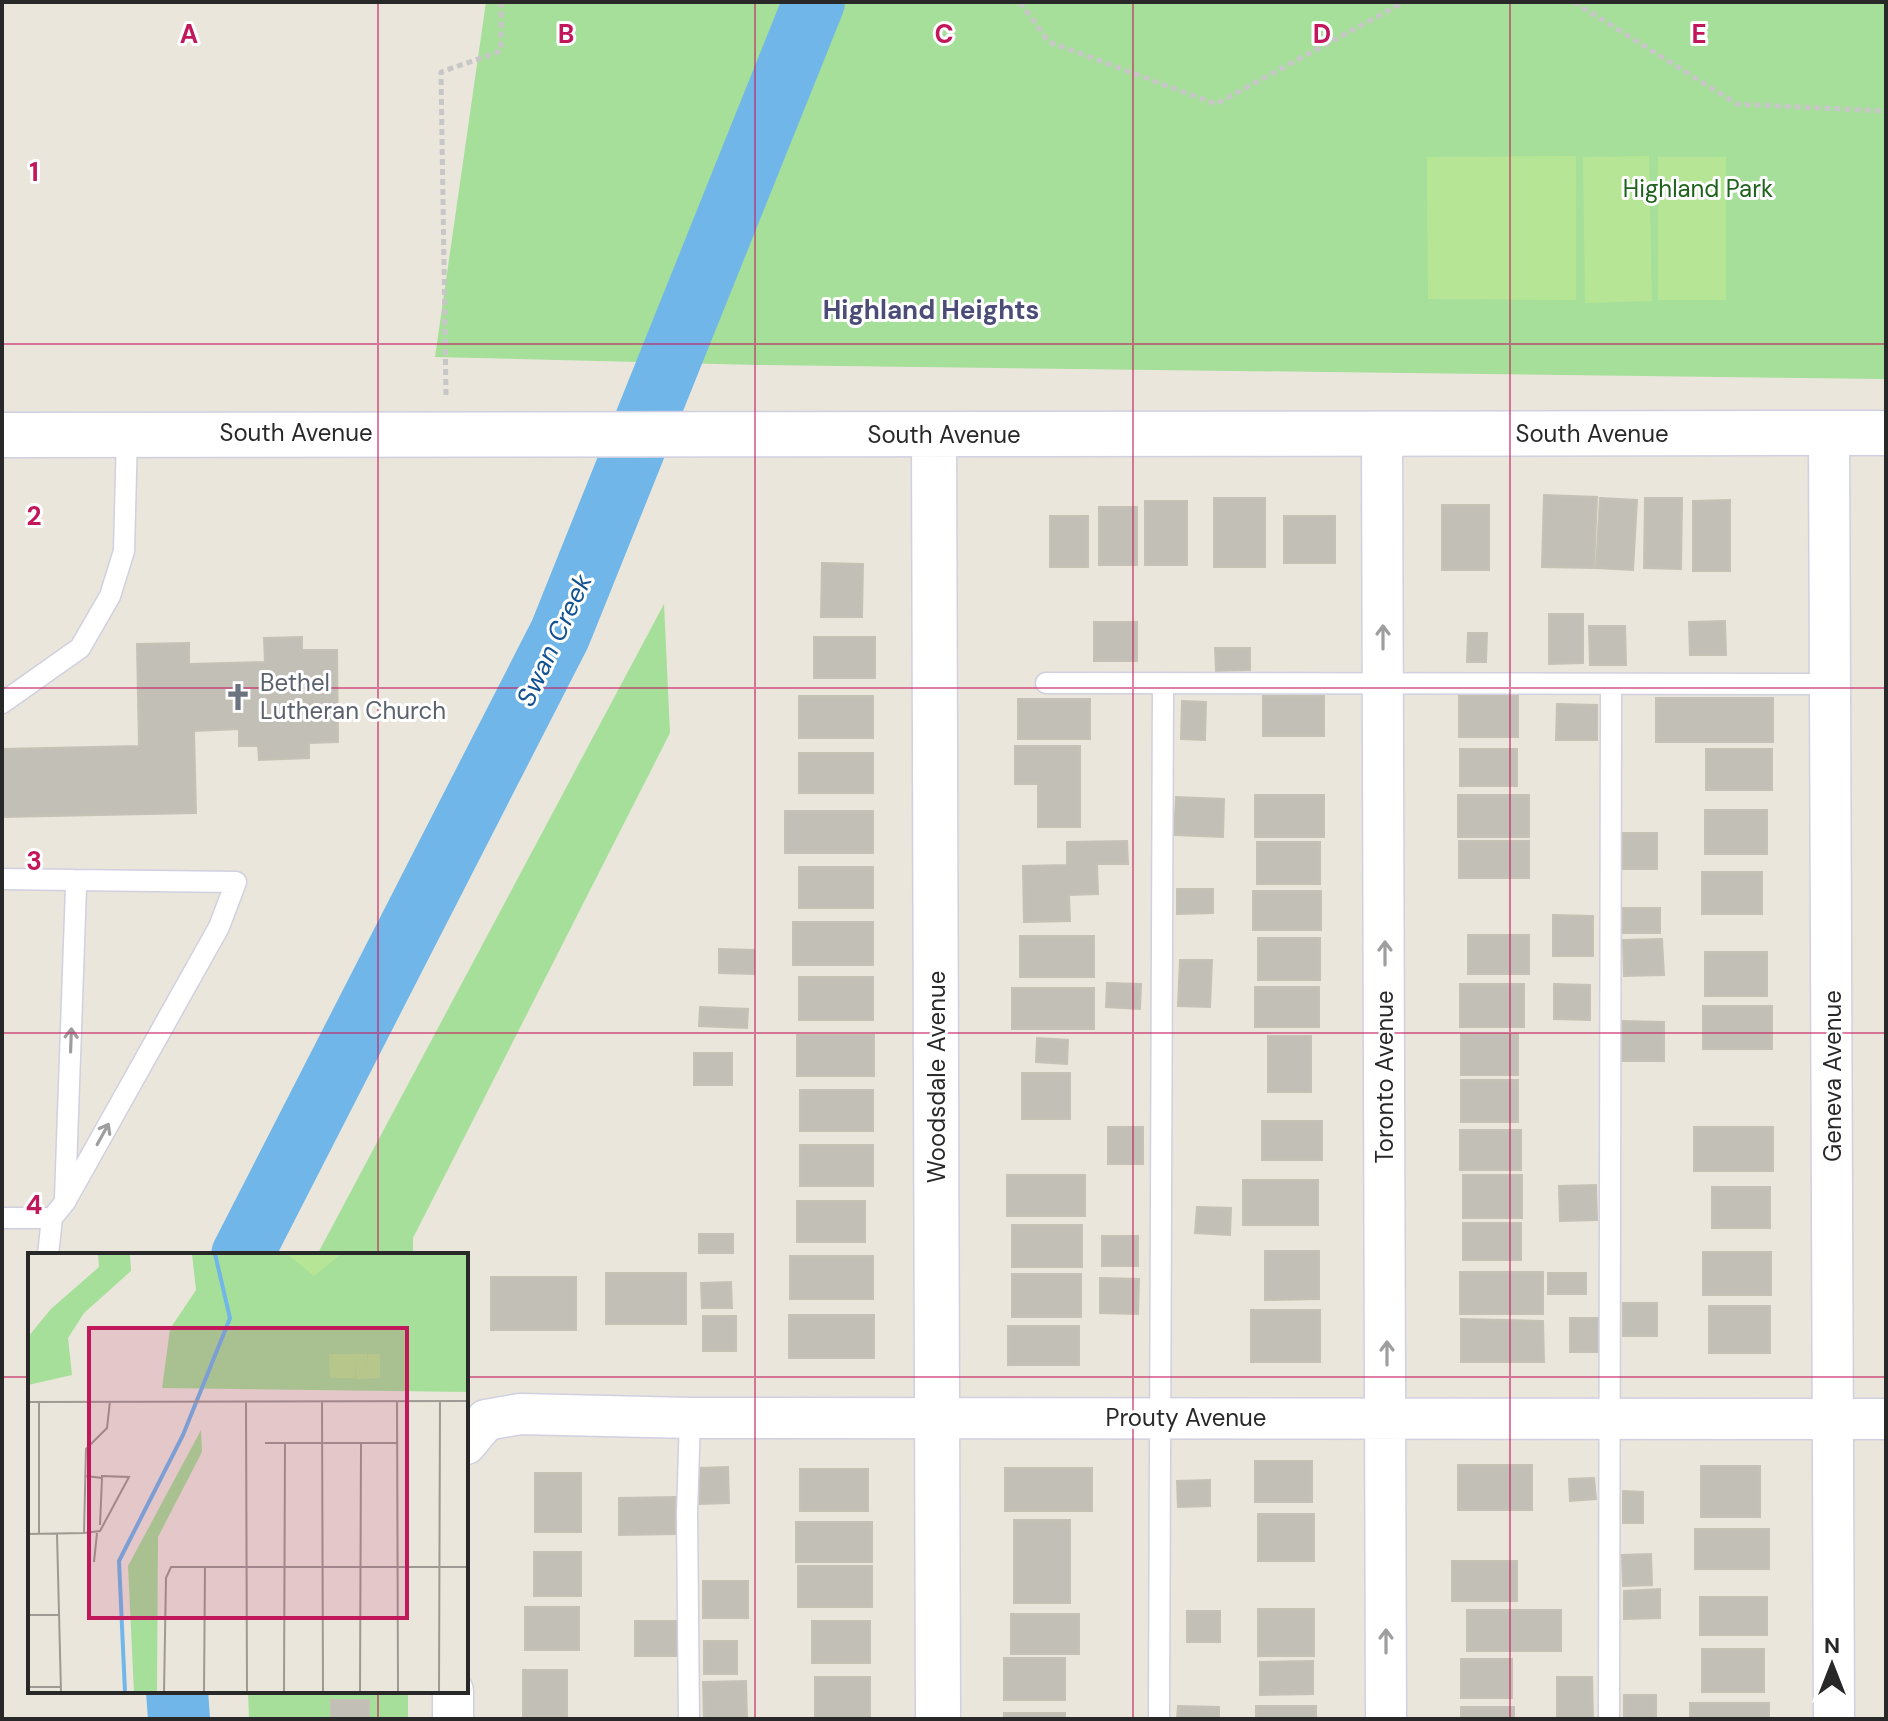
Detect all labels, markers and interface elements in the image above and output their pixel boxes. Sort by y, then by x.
text: A [180,17,198,51]
text: B [558,17,574,51]
text: C [934,17,954,51]
text: D [1313,17,1331,51]
text: E [1691,17,1707,51]
text: 1 [29,155,39,189]
park label: Highland Park [1623,173,1773,204]
district label: Highland Heights [823,293,1039,327]
street label: South Avenue [219,417,373,448]
street label: South Avenue [1515,418,1669,449]
street label: South Avenue [867,419,1021,450]
text: 2 [26,499,42,533]
water label: Swan Creek [508,568,600,712]
one-way arrow [1376,624,1391,651]
place label: Bethel Lutheran Church [260,667,446,726]
church icon: Bethel Lutheran Church [223,682,253,712]
text: 3 [26,844,42,878]
one-way arrow [1377,940,1393,967]
street label: Woodsdale Avenue [921,971,952,1183]
street label: Toronto Avenue [1369,990,1400,1164]
street label: Geneva Avenue [1817,990,1848,1162]
one-way arrow [64,1027,79,1054]
one-way arrow [96,1122,111,1146]
text: 4 [26,1188,42,1222]
inset map [28,1253,468,1693]
one-way arrow [1379,1340,1394,1367]
street label: Prouty Avenue [1105,1402,1267,1433]
north arrow [1792,1625,1872,1705]
one-way arrow [1378,1628,1394,1655]
text: N [1824,1631,1840,1660]

